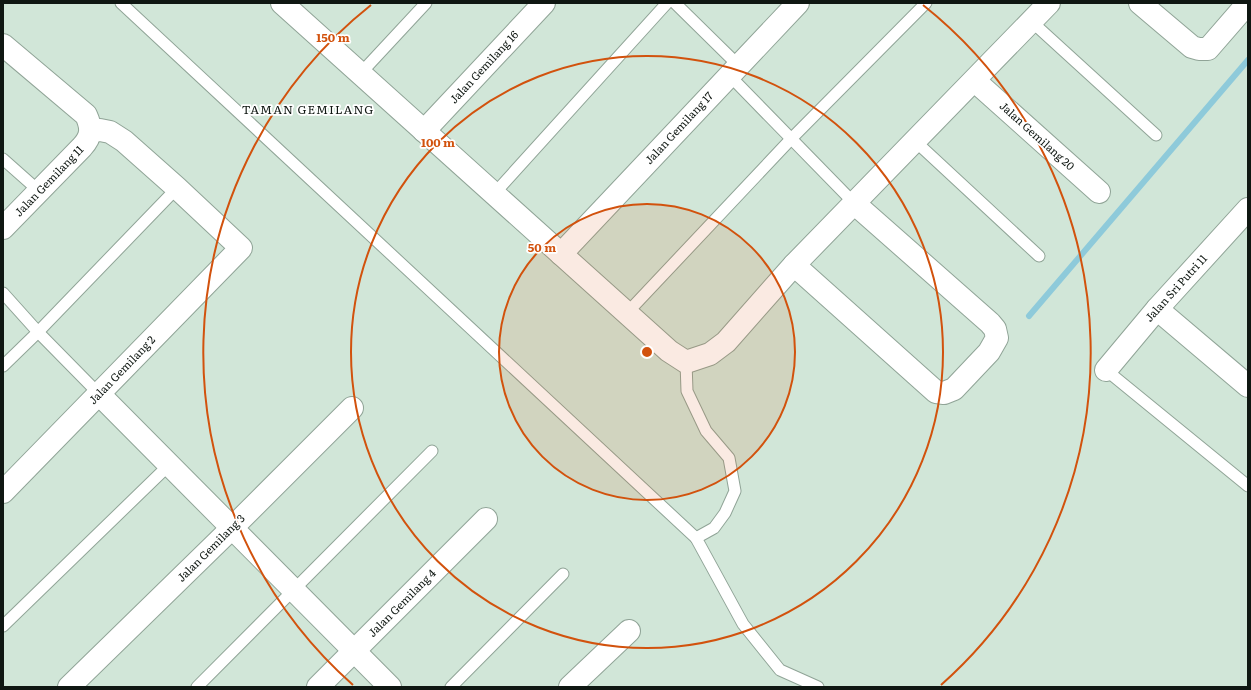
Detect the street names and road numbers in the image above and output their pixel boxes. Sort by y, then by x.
street label: Jalan Gemilang 16 [445,26,521,106]
street label: Jalan Gemilang 17 [640,87,716,167]
street label: Jalan Gemilang 20 [997,97,1079,173]
street label: Jalan Gemilang 11 [10,141,87,219]
street label: Jalan Sri Putri 11 [1141,250,1210,325]
street label: Jalan Gemilang 2 [84,331,158,407]
street label: Jalan Gemilang 3 [173,510,248,585]
street label: Jalan Gemilang 4 [364,565,439,640]

